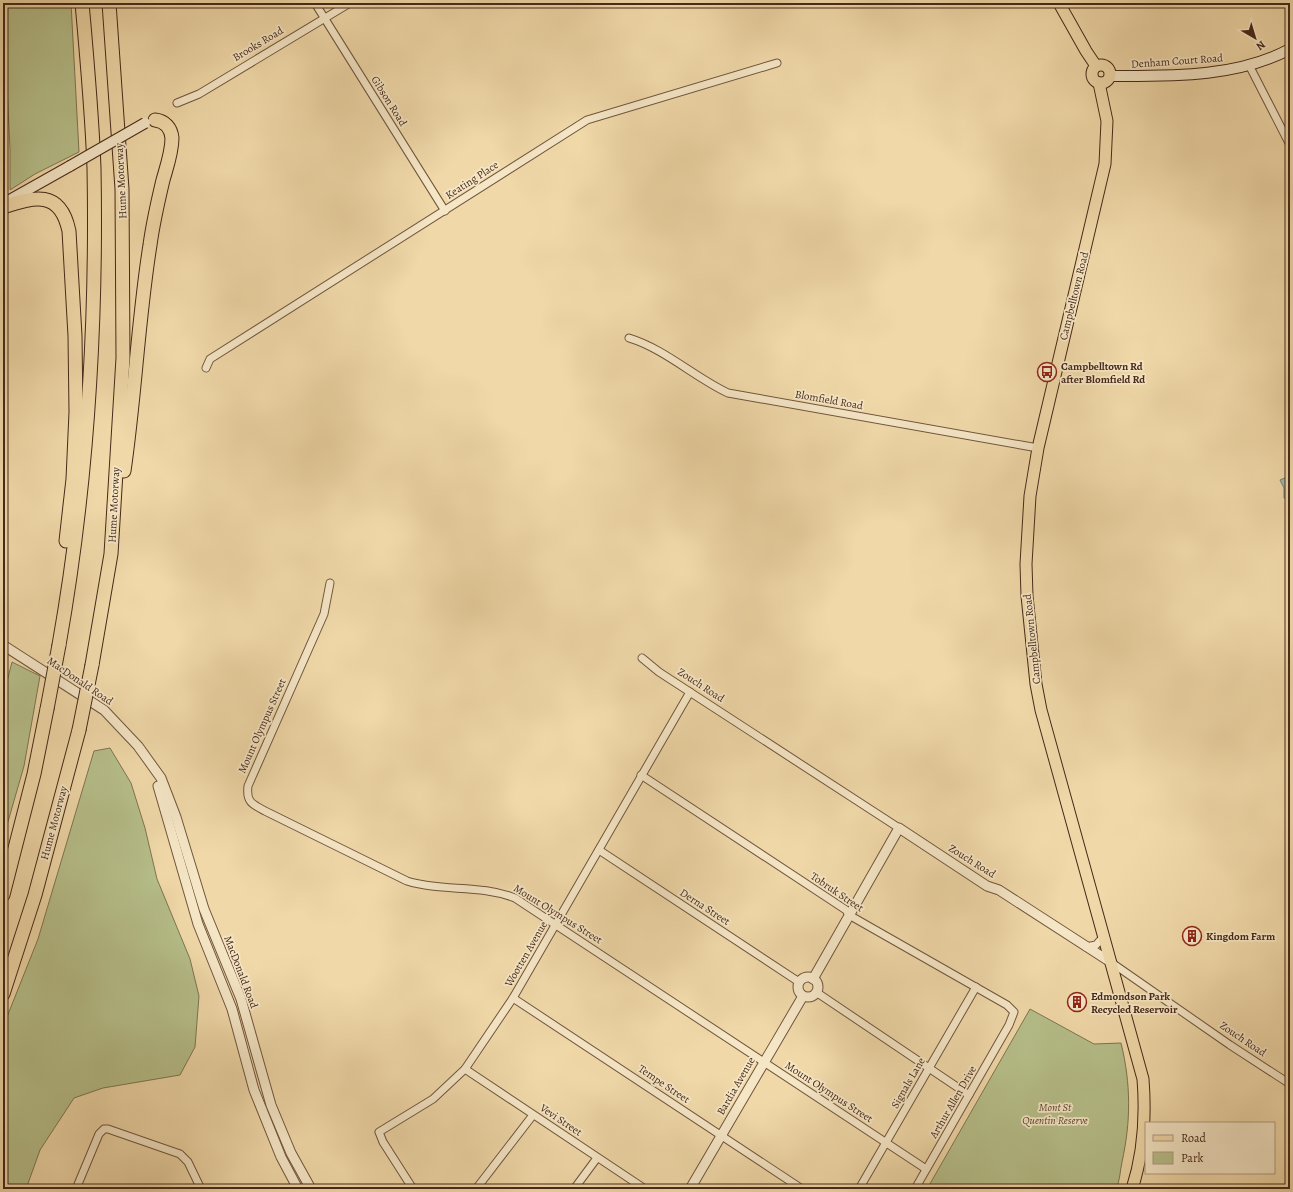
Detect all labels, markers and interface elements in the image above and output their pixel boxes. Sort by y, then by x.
north arrow [1235,18,1275,58]
street label: Brooks Road [230,23,286,65]
text: N [1253,37,1269,54]
street label: Denham Court Road [1131,50,1224,72]
street label: Gibson Road [368,73,410,129]
street label: Hume Motorway [112,143,130,219]
street label: Keating Place [443,157,501,203]
street label: Campbelltown Road [1056,250,1092,342]
place label: Campbelltown Rd after Blomfield Rd [1061,359,1145,387]
bus stop icon: Campbelltown Rd after Blomfield Rd [1036,361,1058,383]
street label: Blomfield Road [794,387,864,413]
street label: Hume Motorway [105,467,123,543]
street label: Campbelltown Road [1020,593,1044,685]
street label: MacDonald Road [44,653,116,709]
street label: Zouch Road [675,664,727,706]
street label: Mount Olympus Street [234,676,290,776]
street label: Hume Motorway [37,784,71,862]
street label: Zouch Road [946,841,999,881]
street label: Tobruk Street [807,869,867,916]
street label: Mount Olympus Street [511,881,606,948]
street label: Derna Street [677,885,733,929]
street label: Wootten Avenue [501,918,551,990]
building icon: Kingdom Farm [1181,925,1203,947]
place label: Kingdom Farm [1206,929,1275,944]
street label: MacDonald Road [220,934,262,1011]
place label: Edmondson Park Recycled Reservoir [1091,989,1178,1017]
building icon: Edmondson Park Recycled Reservoir [1066,991,1088,1013]
street label: Zouch Road [1217,1018,1269,1060]
street label: Bardia Avenue [713,1054,759,1118]
street label: Signals Lane [887,1055,929,1111]
street label: Mount Olympus Street [782,1058,876,1126]
street label: Tempe Street [635,1061,693,1107]
street label: Arthur Allen Drive [926,1063,980,1142]
street label: Vevi Street [536,1100,585,1140]
park label: Mont St Quentin Reserve [1022,1100,1088,1128]
legend [1145,1122,1275,1174]
text: Road [1181,1130,1207,1146]
text: Park [1181,1150,1204,1166]

